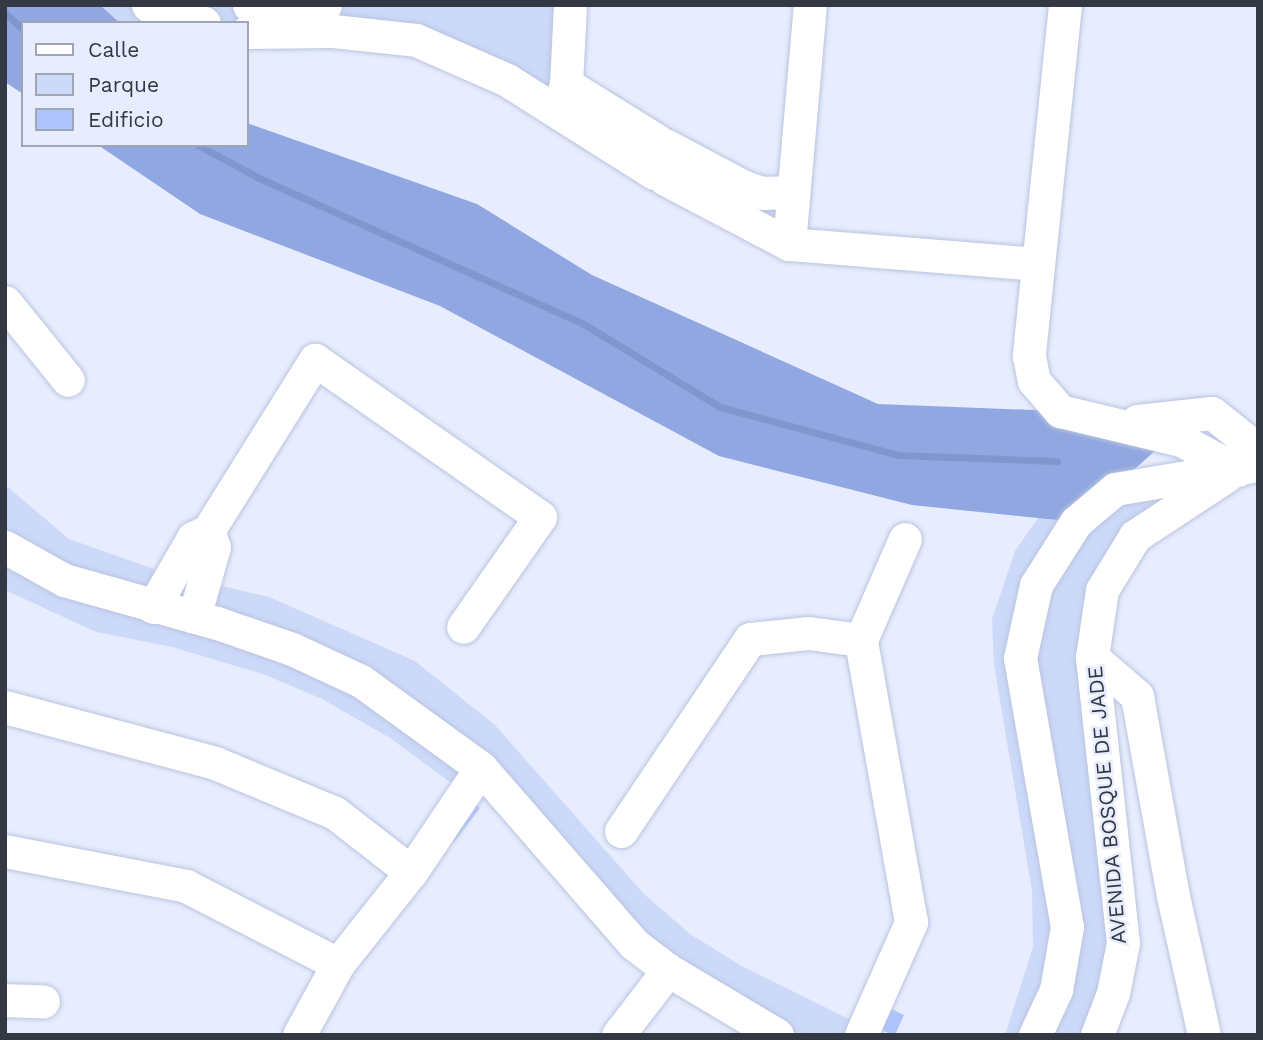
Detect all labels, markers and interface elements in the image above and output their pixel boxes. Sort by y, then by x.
legend [21,21,248,147]
text: Calle [88,37,139,62]
text: Parque [88,72,159,97]
text: Edificio [88,107,164,132]
street label: AVENIDA BOSQUE DE JADE [1082,664,1132,946]

